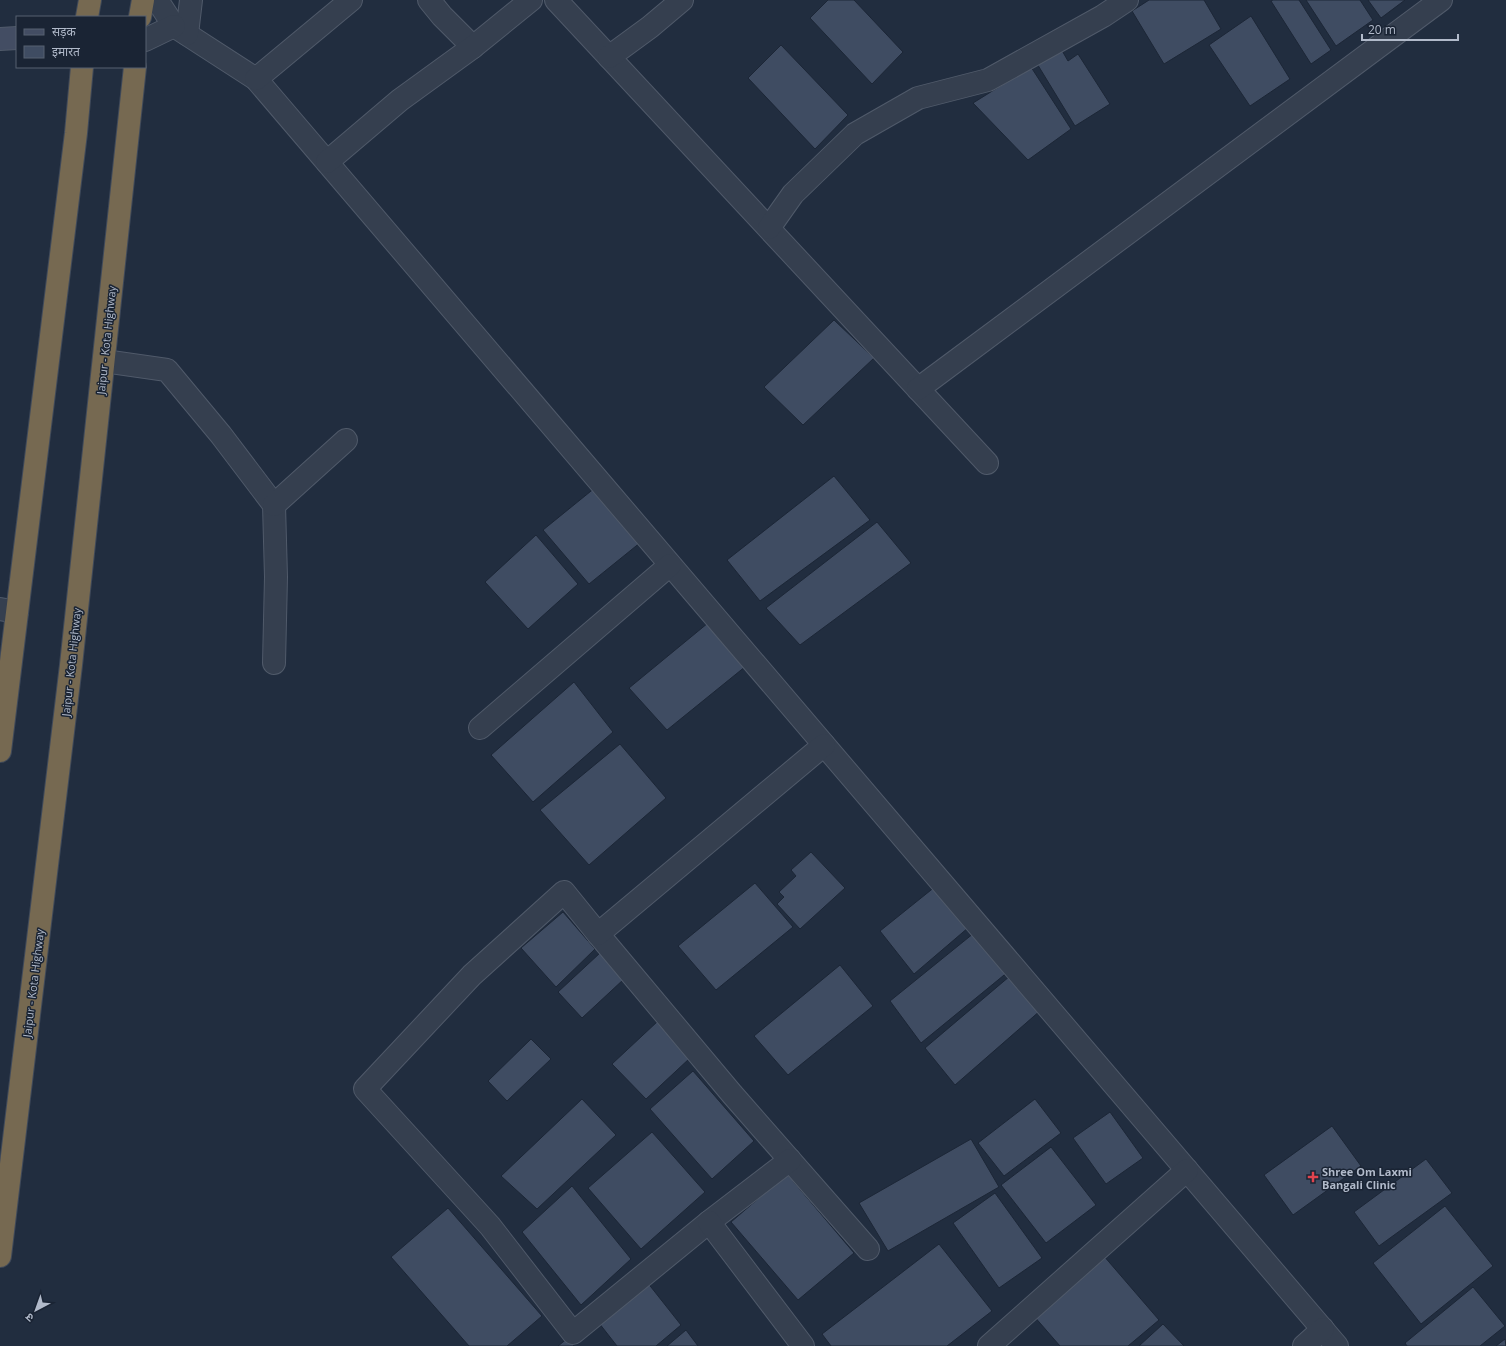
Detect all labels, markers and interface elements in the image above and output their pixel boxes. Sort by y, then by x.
legend [16,16,146,68]
scale bar [1362,16,1458,42]
text: 20 m [1368,21,1396,38]
text: सड़क [52,23,77,40]
text: इमारत [52,43,81,60]
street label: Jaipur - Kota Highway [93,285,119,396]
street label: Jaipur - Kota Highway [58,607,84,718]
street label: Jaipur - Kota Highway [19,927,47,1039]
place label: Shree Om Laxmi Bangali Clinic [1322,1164,1412,1192]
marker: Shree Om Laxmi Bangali Clinic [1307,1171,1319,1183]
north arrow [16,1290,56,1330]
text: उ [21,1310,36,1326]

